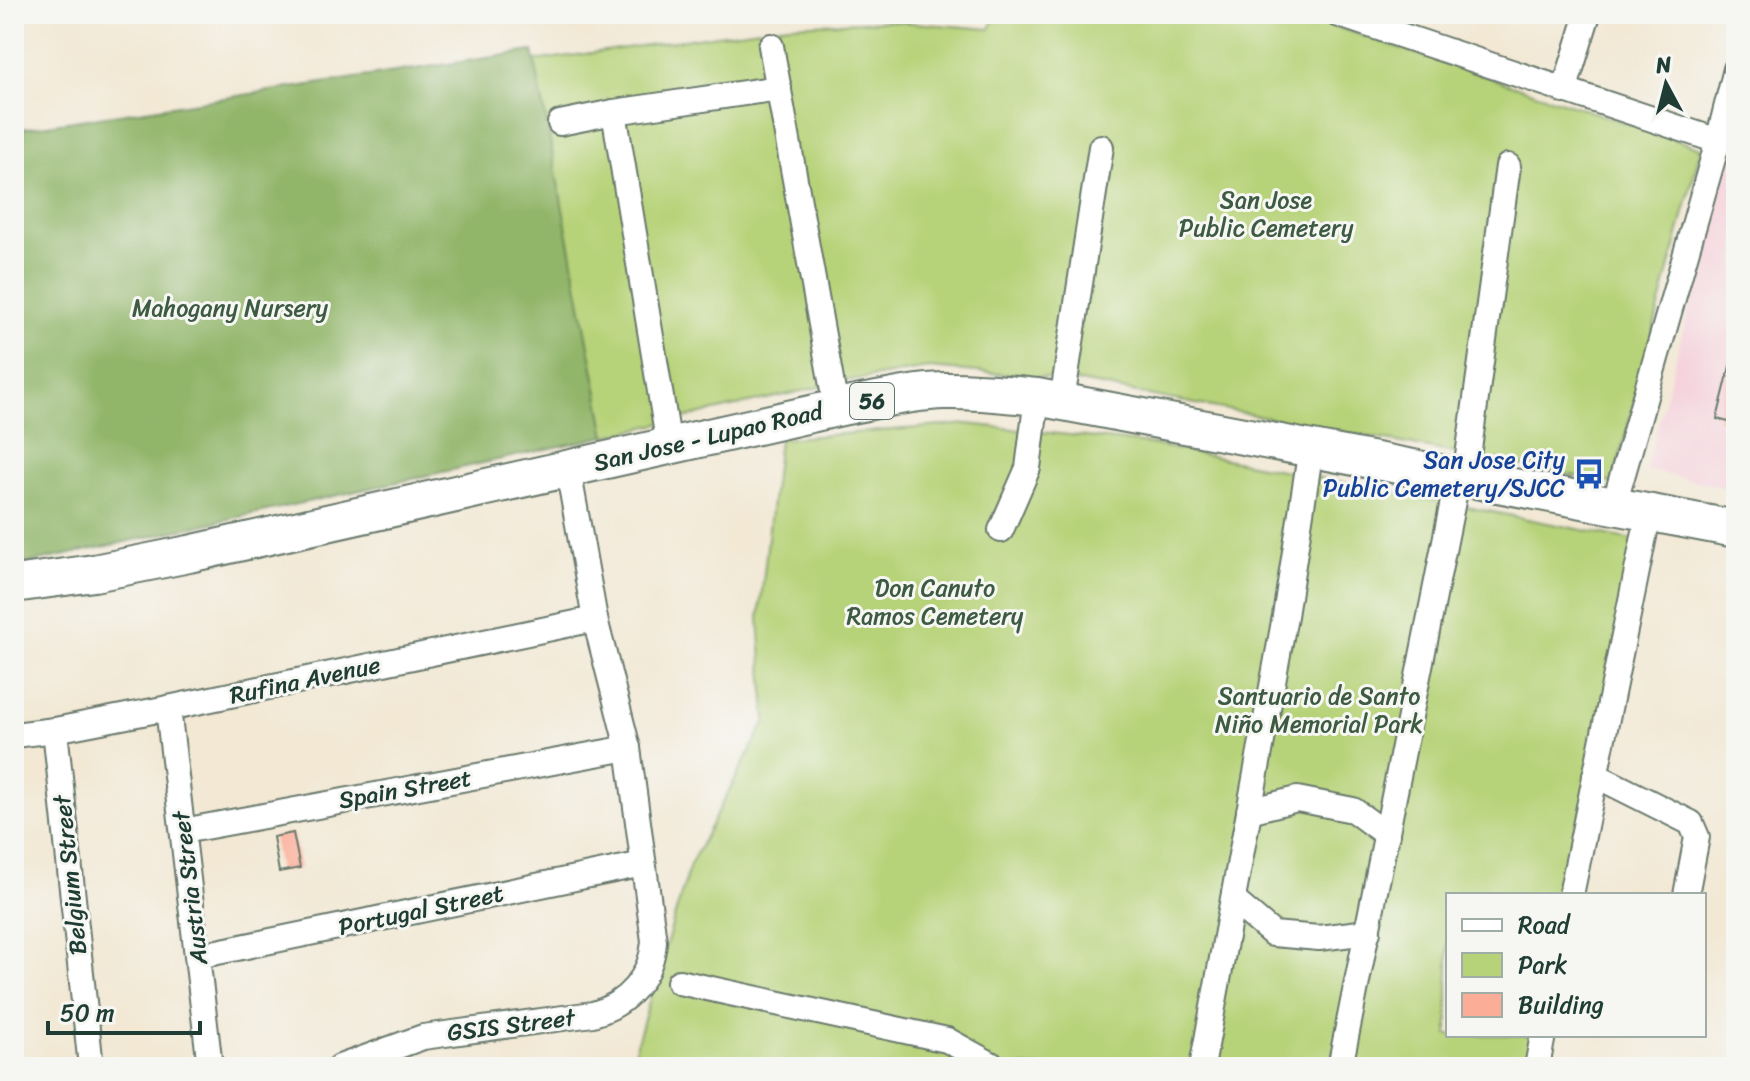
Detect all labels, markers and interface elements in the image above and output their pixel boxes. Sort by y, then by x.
north arrow [1626,44,1706,124]
text: N [1653,44,1674,85]
park label: San Jose Public Cemetery [1179,179,1354,249]
park label: Mahogany Nursery [132,287,329,329]
road number: 56 [850,383,894,419]
street label: San Jose - Lupao Road [589,390,829,484]
place label: San Jose City Public Cemetery/SJCC [1323,439,1566,509]
bus stop icon: San Jose City Public Cemetery/SJCC [1572,457,1606,491]
park label: Don Canuto Ramos Cemetery [847,567,1024,637]
street label: Rufina Avenue [226,644,384,716]
park label: Santuario de Santo Niño Memorial Park [1215,675,1423,745]
street label: Spain Street [335,757,475,821]
street label: Belgium Street [41,792,99,957]
street label: Austria Street [160,807,220,968]
street label: Portugal Street [335,872,507,948]
legend [1446,893,1706,1037]
text: Road [1518,904,1572,946]
text: Park [1518,944,1567,986]
text: Building [1518,984,1604,1026]
scale bar [48,985,200,1035]
text: 50 m [60,992,115,1034]
street label: GSIS Street [445,996,579,1054]

